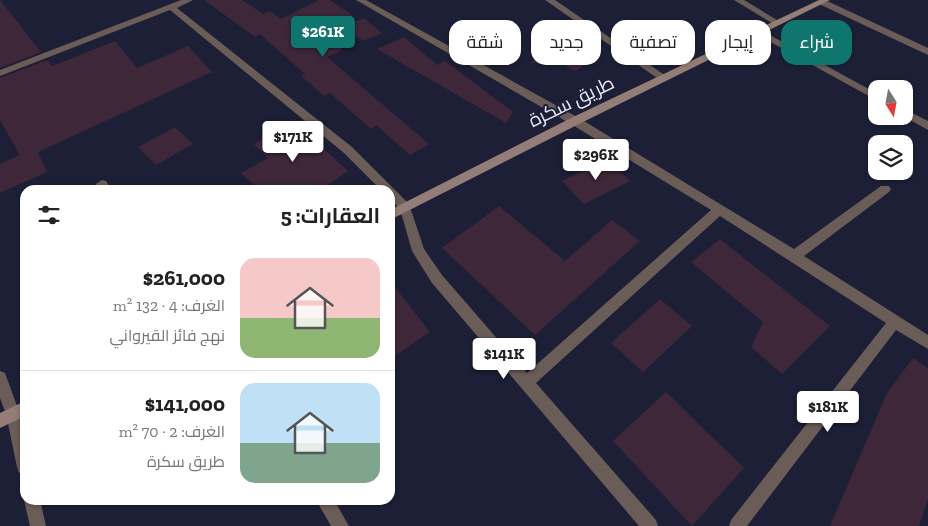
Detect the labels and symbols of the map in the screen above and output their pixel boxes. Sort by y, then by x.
pin: $261K [288,15,358,58]
street label: طريق سكرة [524,71,618,133]
north arrow [868,80,912,125]
pin: $171K [258,120,328,163]
pin: $296K [561,138,631,181]
pin: $141K [469,338,539,380]
pin: $181K [793,390,863,433]

